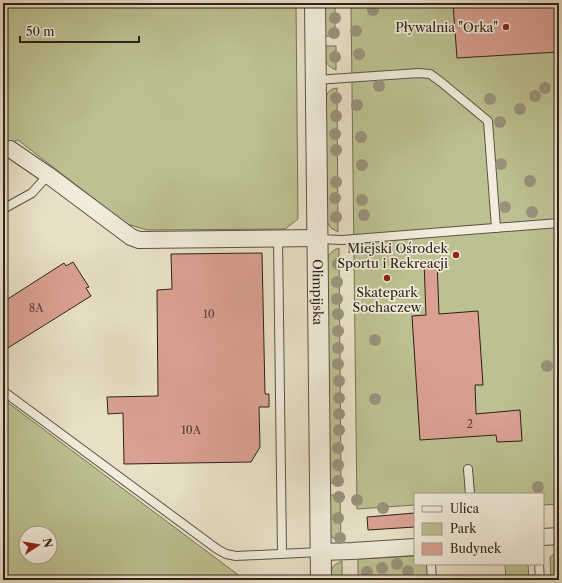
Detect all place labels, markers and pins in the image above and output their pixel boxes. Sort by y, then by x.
place label: Pływalnia "Orka" [395,19,498,35]
marker: Pływalnia "Orka" [501,22,511,32]
place label: Miejski Ośrodek Sportu i Rekreacji [337,240,448,271]
marker: Miejski Ośrodek Sportu i Rekreacji [451,250,461,260]
marker: Skatepark Sochaczew [382,273,392,283]
place label: Skatepark Sochaczew [353,284,422,315]

